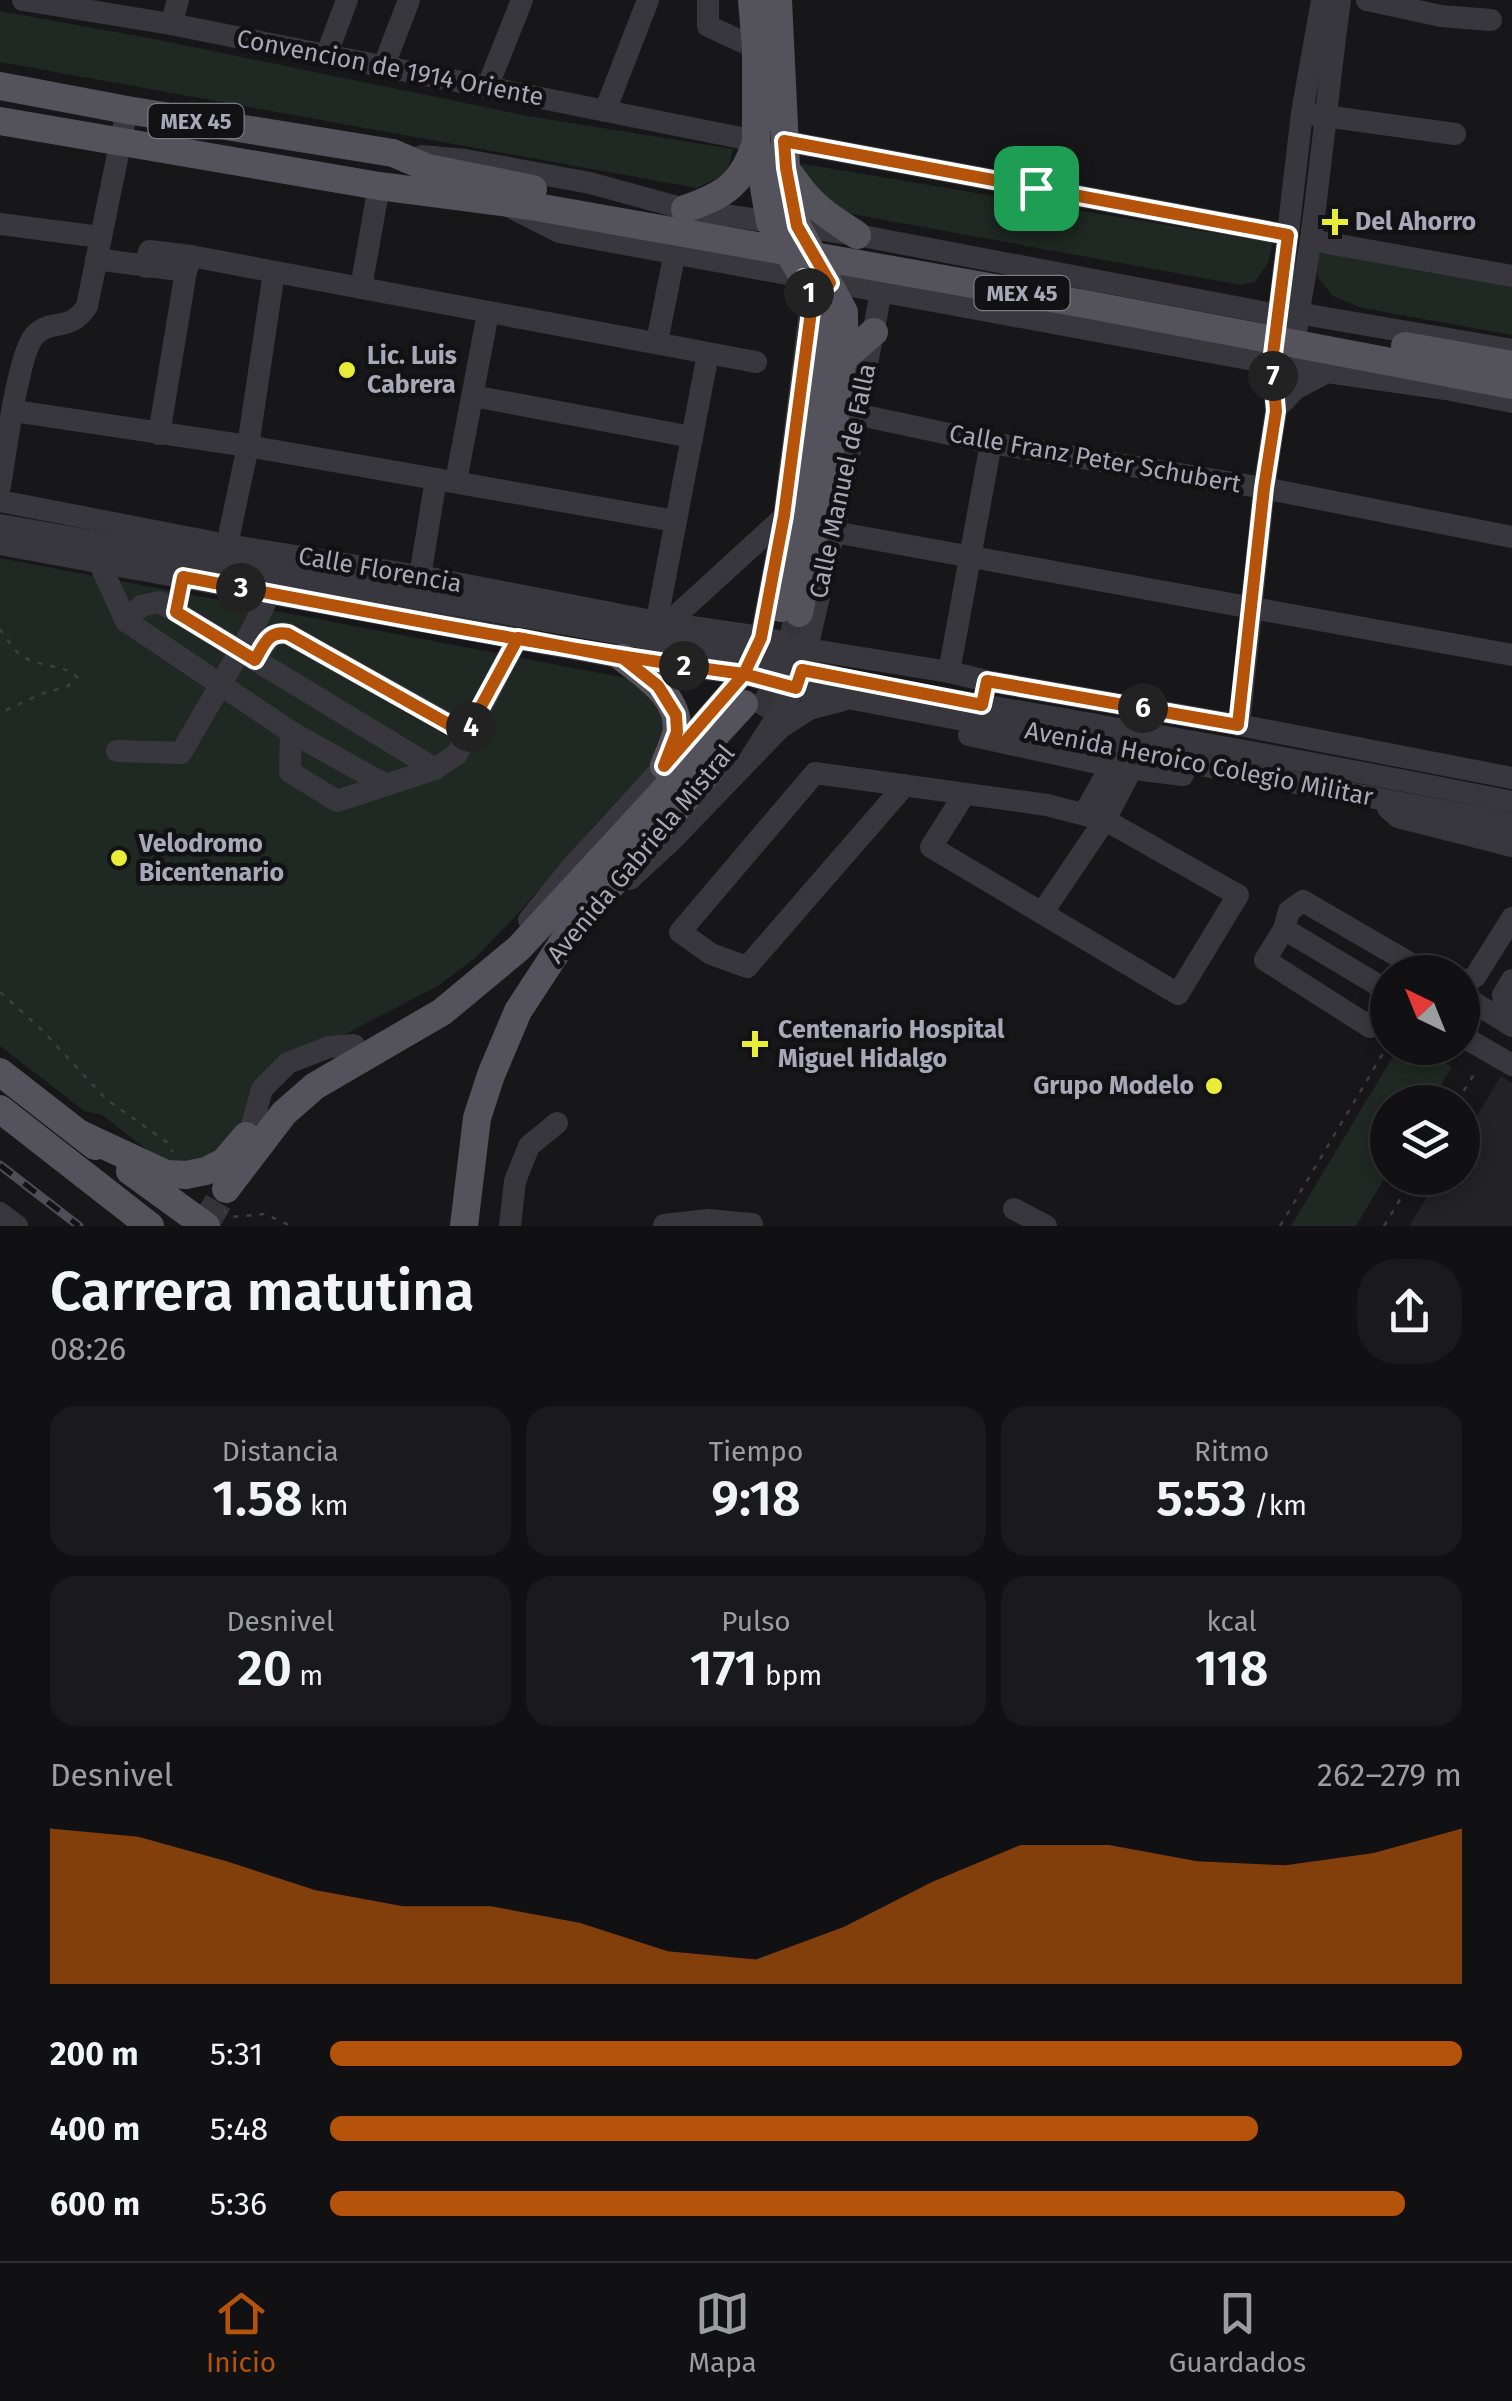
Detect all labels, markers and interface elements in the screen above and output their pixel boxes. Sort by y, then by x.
street label: Convencion de 1914 Oriente [234,24,546,112]
road number: MEX 45 [148,104,244,138]
pin [994,146,1079,231]
icon: arrive [1009,161,1064,216]
place label: Del Ahorro [1355,207,1476,237]
marker: Del Ahorro [1324,211,1346,233]
pin: 1 [784,268,834,318]
text: 1 [803,276,816,309]
road number: MEX 45 [974,276,1070,310]
place label: Lic. Luis Cabrera [367,341,457,400]
pin: 7 [1248,351,1298,401]
marker: Lic. Luis Cabrera [336,359,358,381]
text: 7 [1266,359,1280,392]
street label: Calle Manuel de Falla [803,361,883,601]
street label: Calle Franz Peter Schubert [947,419,1244,500]
street label: Calle Florencia [296,541,464,599]
pin: 3 [216,563,266,613]
text: 3 [234,571,248,604]
pin: 2 [659,641,709,691]
text: 2 [677,649,691,682]
pin: 6 [1118,683,1168,733]
text: 6 [1135,691,1151,724]
pin: 4 [446,702,496,752]
text: 4 [463,710,479,743]
street label: Avenida Heroico Colegio Militar [1022,715,1376,813]
street label: Avenida Gabriela Mistral [541,739,741,969]
place label: Velodromo Bicentenario [138,829,284,888]
marker: Velodromo Bicentenario [108,847,130,869]
north arrow [1370,955,1480,1065]
map controls [1370,955,1480,1195]
place label: Centenario Hospital Miguel Hidalgo [778,1015,1005,1074]
marker: Centenario Hospital Miguel Hidalgo [742,1031,768,1057]
place label: Grupo Modelo [1033,1071,1194,1101]
marker: Grupo Modelo [1203,1075,1225,1097]
button: layers [1370,1085,1480,1195]
text: Carrera matutina [50,1259,474,1325]
button: share [1357,1259,1462,1364]
text: 08:26 [50,1330,126,1368]
text: Distancia [222,1435,339,1468]
text: Tiempo [709,1435,803,1468]
text: Ritmo [1194,1435,1269,1468]
text: 1.58 [212,1468,303,1528]
text: 9:18 [711,1468,801,1528]
text: 5:53 [1156,1468,1247,1528]
text: km [303,1489,348,1522]
text: /km [1247,1489,1307,1522]
text: Desnivel [226,1605,334,1638]
text: Pulso [721,1605,791,1638]
text: kcal [1206,1605,1257,1638]
text: 20 [237,1638,292,1698]
text: 171 [690,1638,758,1698]
text: 118 [1195,1638,1268,1698]
text: m [292,1659,323,1692]
text: bpm [758,1659,822,1692]
text: Desnivel [50,1756,173,1794]
text: 262–279 m [1317,1756,1462,1794]
text: 200 m [50,2035,139,2073]
text: 5:31 [210,2035,263,2073]
text: 400 m [50,2110,140,2148]
text: 5:48 [210,2110,268,2148]
text: 600 m [50,2185,140,2223]
text: 5:36 [210,2185,267,2223]
tab: Inicio [206,2286,276,2379]
tab: Mapa [688,2286,757,2379]
tab: Guardados [1169,2286,1306,2379]

